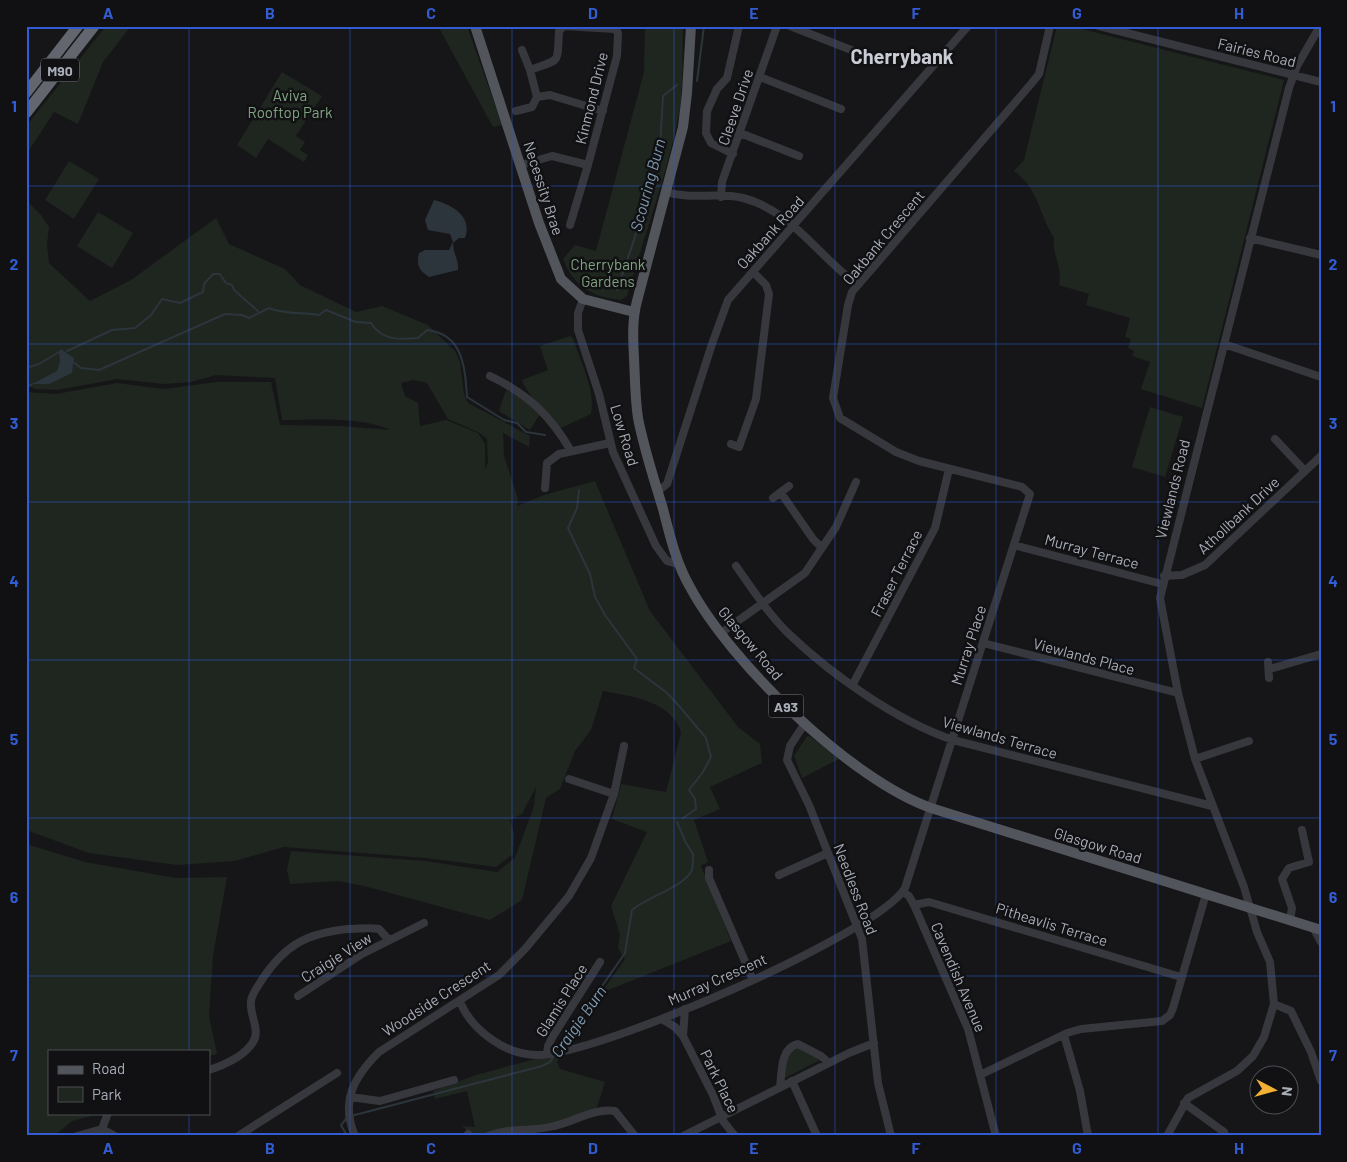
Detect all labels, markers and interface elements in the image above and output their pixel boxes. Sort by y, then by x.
text: A [103,3,114,22]
text: B [265,3,275,22]
text: C [426,3,436,22]
text: D [588,3,598,22]
text: E [749,3,759,22]
text: F [912,3,921,22]
text: G [1072,3,1082,22]
text: H [1234,3,1244,22]
street label: Fairies Road [1216,34,1298,70]
district label: Cherrybank [850,44,954,68]
street label: Kinmond Drive [571,50,611,146]
road number: M90 [41,58,79,82]
street label: Cleeve Drive [714,66,756,148]
park label: Aviva Rooftop Park [248,86,333,121]
text: 1 [11,96,17,115]
text: 1 [1330,96,1336,115]
water label: Scouring Burn [626,137,668,233]
street label: Necessity Brae [520,139,568,237]
street label: Oakbank Crescent [838,186,928,288]
street label: Oakbank Road [733,192,807,272]
text: 2 [10,254,19,273]
text: 2 [1329,254,1338,273]
park label: Cherrybank Gardens [571,255,646,290]
street label: Low Road [607,402,643,468]
text: 3 [10,413,18,432]
text: 3 [1329,413,1337,432]
street label: Viewlands Road [1151,437,1193,541]
street label: Athollbank Drive [1193,473,1283,557]
street label: Fraser Terrace [866,527,926,619]
street label: Murray Terrace [1043,530,1141,572]
text: 4 [9,571,19,590]
text: 4 [1328,571,1338,590]
street label: Glasgow Road [715,603,787,683]
street label: Murray Place [947,603,989,687]
street label: Viewlands Place [1031,634,1137,678]
road number: A93 [768,694,804,718]
street label: Viewlands Terrace [941,712,1059,762]
text: 5 [10,729,19,748]
text: 5 [1329,729,1338,748]
street label: Glasgow Road [1052,823,1144,867]
street label: Needless Road [830,841,882,937]
text: 6 [10,887,19,906]
text: 6 [1329,887,1338,906]
street label: Pitheavlis Terrace [994,898,1110,950]
street label: Cavendish Avenue [928,919,990,1035]
street label: Craigie View [297,928,375,986]
street label: Murray Crescent [665,949,769,1009]
street label: Woodside Crescent [378,956,494,1040]
street label: Glamis Place [532,960,590,1040]
water label: Craigie Burn [546,982,610,1060]
text: 7 [10,1045,18,1064]
text: 7 [1329,1045,1337,1064]
street label: Park Place [697,1046,743,1116]
legend [48,1050,210,1114]
text: Road [92,1059,125,1077]
north arrow [1250,1064,1300,1114]
text: Park [92,1085,122,1103]
text: N [1278,1086,1296,1097]
text: A [103,1138,114,1157]
text: B [265,1138,275,1157]
text: C [426,1138,436,1157]
text: D [588,1138,598,1157]
text: E [749,1138,759,1157]
text: F [912,1138,921,1157]
text: G [1072,1138,1082,1157]
text: H [1234,1138,1244,1157]

